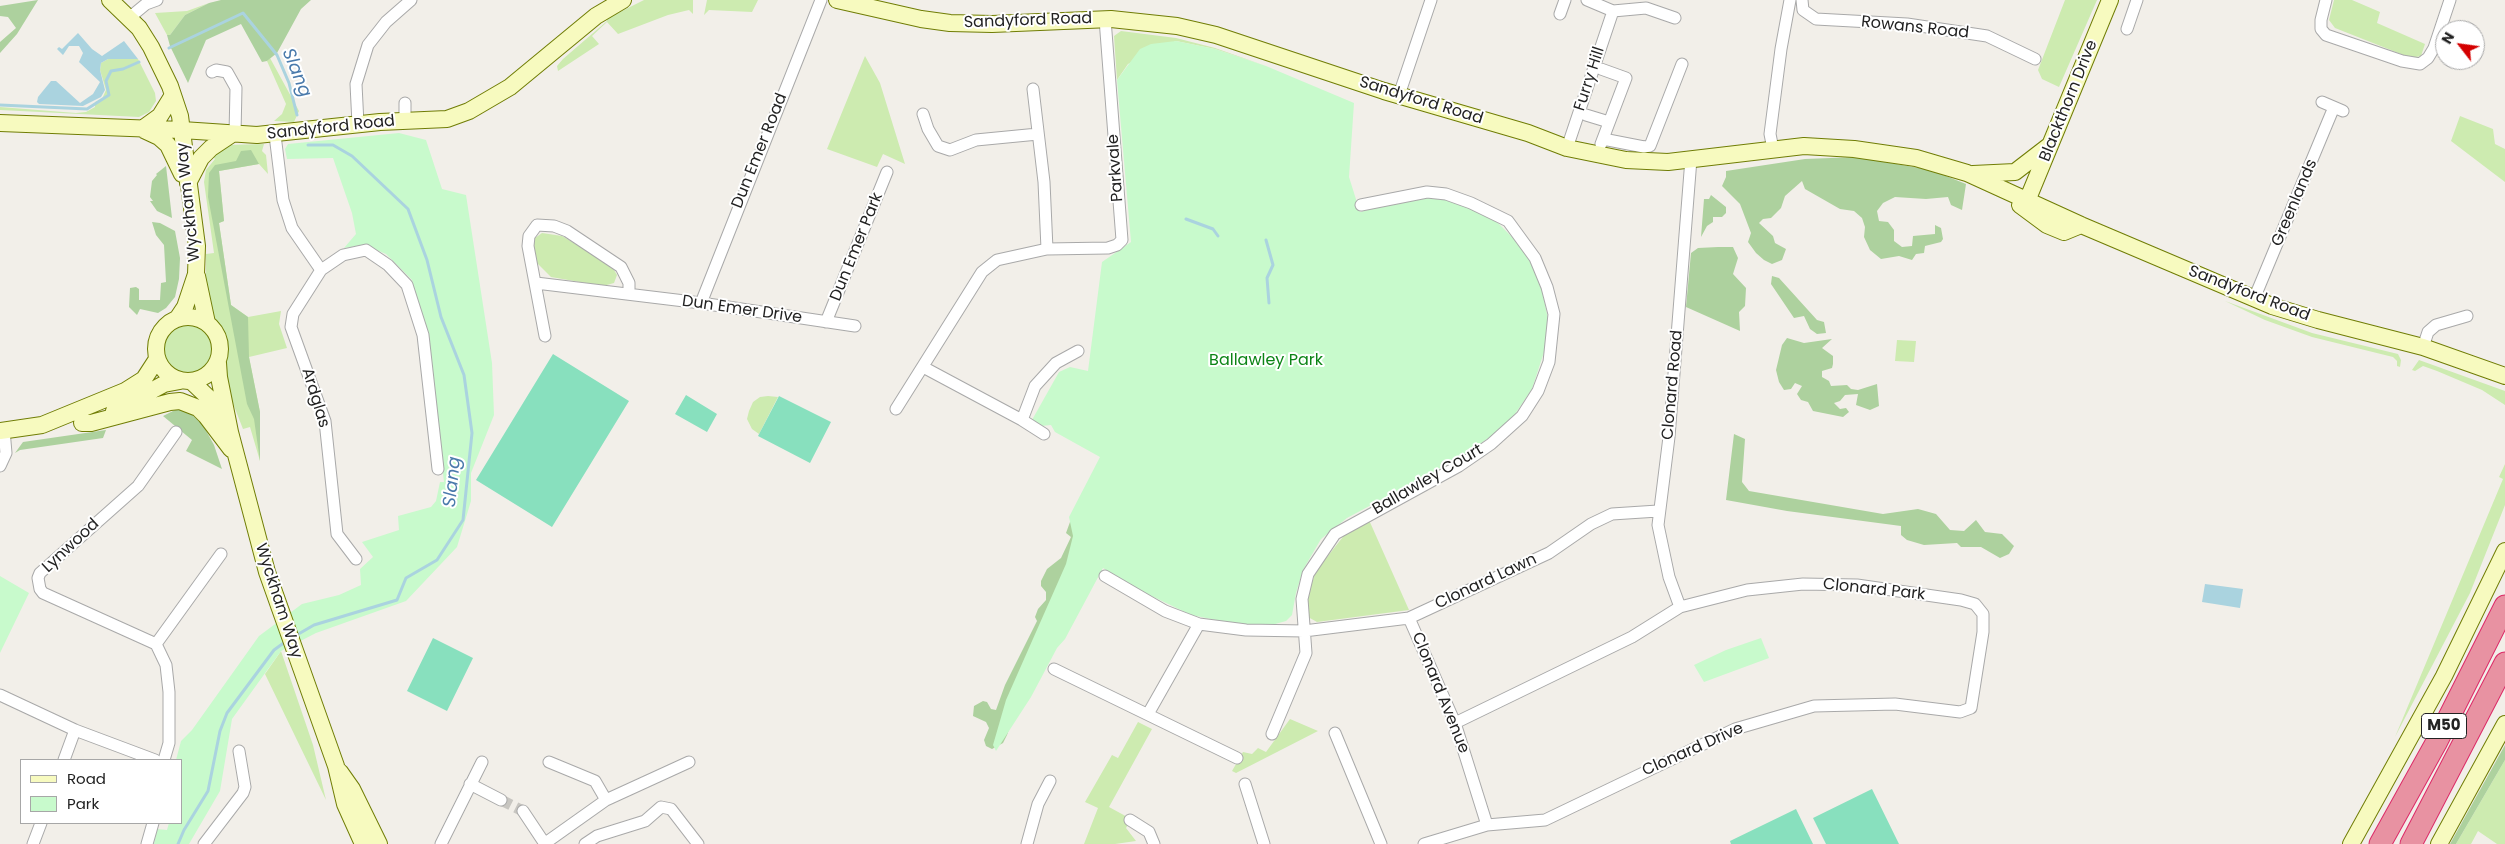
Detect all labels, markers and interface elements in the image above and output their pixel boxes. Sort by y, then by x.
street label: Sandyford Road [963,9,1093,33]
street label: Rowans Road [1860,13,1970,43]
north arrow [2435,20,2485,70]
text: N [2437,28,2459,48]
street label: Blackthorn Drive [2036,37,2102,165]
street label: Furry Hill [1571,44,1609,114]
water label: Slang [276,45,316,101]
street label: Sandyford Road [1357,73,1485,129]
street label: Dun Emer Road [728,91,792,211]
street label: Sandyford Road [266,112,396,144]
street label: Parkvale [1104,133,1128,203]
street label: Wyckham Way [173,141,205,263]
street label: Greenlands [2268,157,2322,249]
street label: Dun Emer Park [827,190,887,304]
street label: Sandyford Road [2186,262,2312,326]
street label: Dun Emer Drive [681,292,803,328]
street label: Clonard Road [1659,329,1687,441]
park label: Ballawley Park [1209,351,1323,371]
street label: Ardglas [297,366,333,430]
street label: Ballawley Court [1369,441,1487,519]
water label: Slang [440,456,466,508]
street label: Lynwood [39,515,103,577]
street label: Wyckham Way [250,541,306,661]
street label: Clonard Lawn [1432,550,1540,614]
street label: Clonard Park [1822,575,1926,605]
street label: Clonard Avenue [1407,630,1473,756]
road number: M50 [2422,714,2466,738]
street label: Clonard Drive [1639,719,1747,781]
legend [20,759,182,824]
text: Road [67,768,106,789]
text: Park [67,793,99,814]

